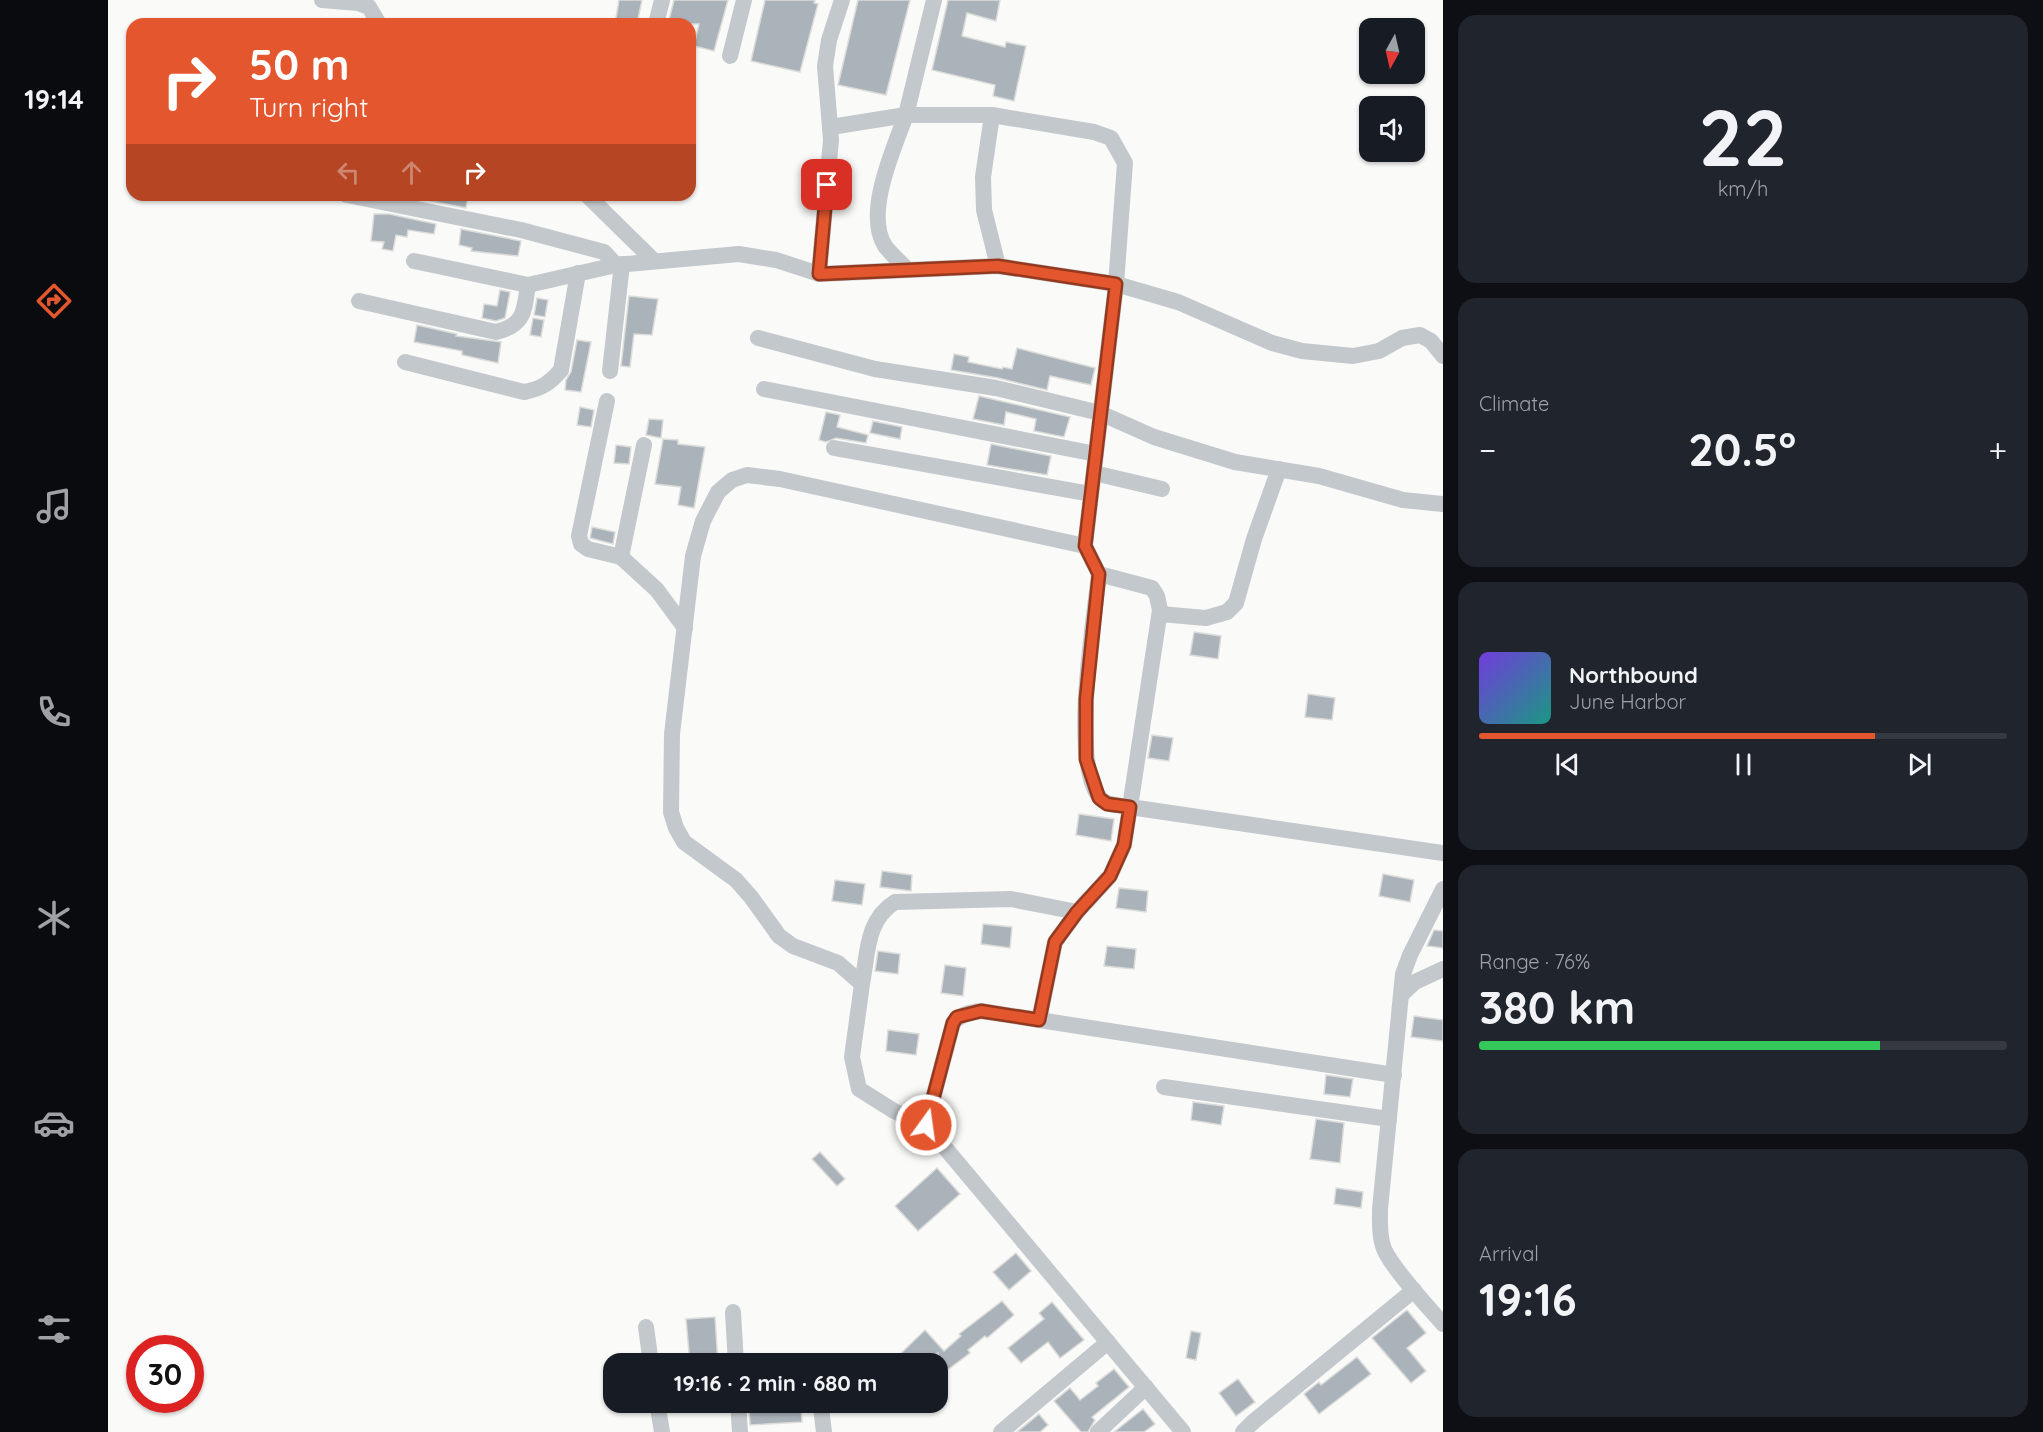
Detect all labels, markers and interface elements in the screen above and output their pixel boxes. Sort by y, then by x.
north arrow [1359,18,1425,84]
map controls [1359,18,1425,162]
text: 50 m [249,38,349,91]
icon: right [150,42,228,120]
text: 19:14 [24,82,84,116]
text: 22 [1699,88,1787,186]
text: Turn right [249,90,368,124]
button: sound [1359,96,1425,162]
icon: left [332,156,365,189]
icon: ahead [395,156,428,189]
icon: right [458,156,491,189]
pin [801,159,852,210]
icon: arrive [810,168,843,201]
text: km/h [1718,176,1768,201]
icon: directions [33,280,75,322]
text: Climate [1479,391,1549,416]
text: 20.5° [1688,421,1796,477]
text: − [1479,429,1496,470]
text: + [1988,429,2007,470]
icon: music [33,485,75,527]
text: Northbound [1569,661,1698,689]
text: June Harbor [1569,689,1686,714]
icon: phone [33,691,75,733]
icon: previous [1551,748,1584,781]
icon: pause [1727,748,1760,781]
icon: next [1903,748,1936,781]
icon: climate [33,897,75,939]
text: Range · 76% [1479,949,1590,974]
text: 380 km [1479,979,1635,1035]
position arrow [894,1093,958,1157]
icon: car [33,1102,75,1144]
text: Arrival [1479,1241,1539,1266]
text: 19:16 [1479,1271,1577,1327]
icon: filters [33,1308,75,1350]
speed limit sign: 30 [126,1335,204,1413]
text: 19:16 · 2 min · 680 m [674,1369,877,1397]

